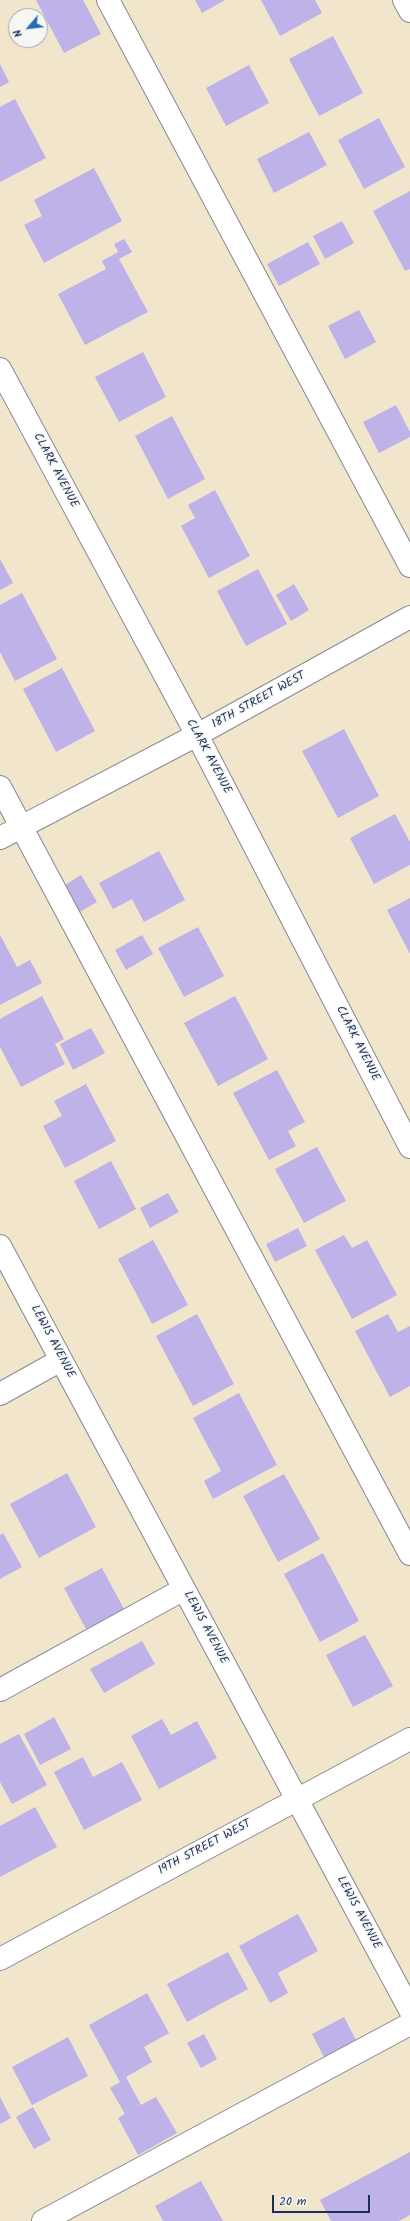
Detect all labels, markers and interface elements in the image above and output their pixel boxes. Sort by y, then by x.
north arrow [8,8,48,48]
text: N [9,26,28,40]
street label: CLARK AVENUE [29,431,81,511]
street label: 18TH STREET WEST [210,669,308,733]
street label: CLARK AVENUE [182,717,234,797]
street label: CLARK AVENUE [332,1004,382,1084]
street label: LEWIS AVENUE [27,1303,77,1381]
street label: LEWIS AVENUE [180,1589,230,1667]
street label: 19TH STREET WEST [156,1817,254,1879]
street label: LEWIS AVENUE [333,1874,383,1952]
scale bar [274,2187,372,2213]
text: 20 m [279,2192,306,2211]

